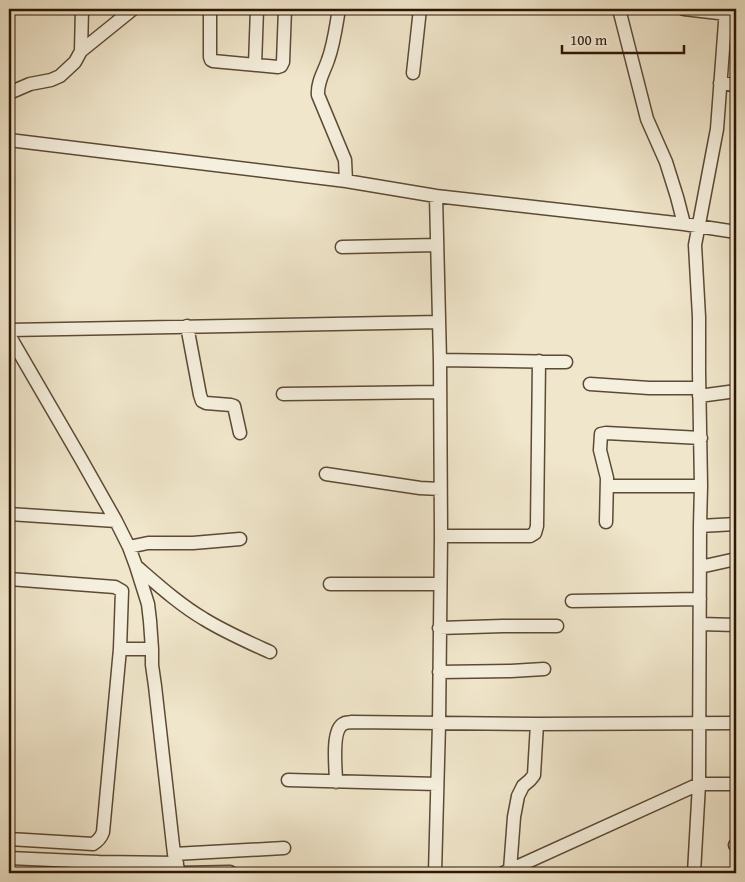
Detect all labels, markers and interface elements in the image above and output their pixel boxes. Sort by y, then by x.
scale bar [562,22,685,54]
text: 100 m [570,29,608,50]

